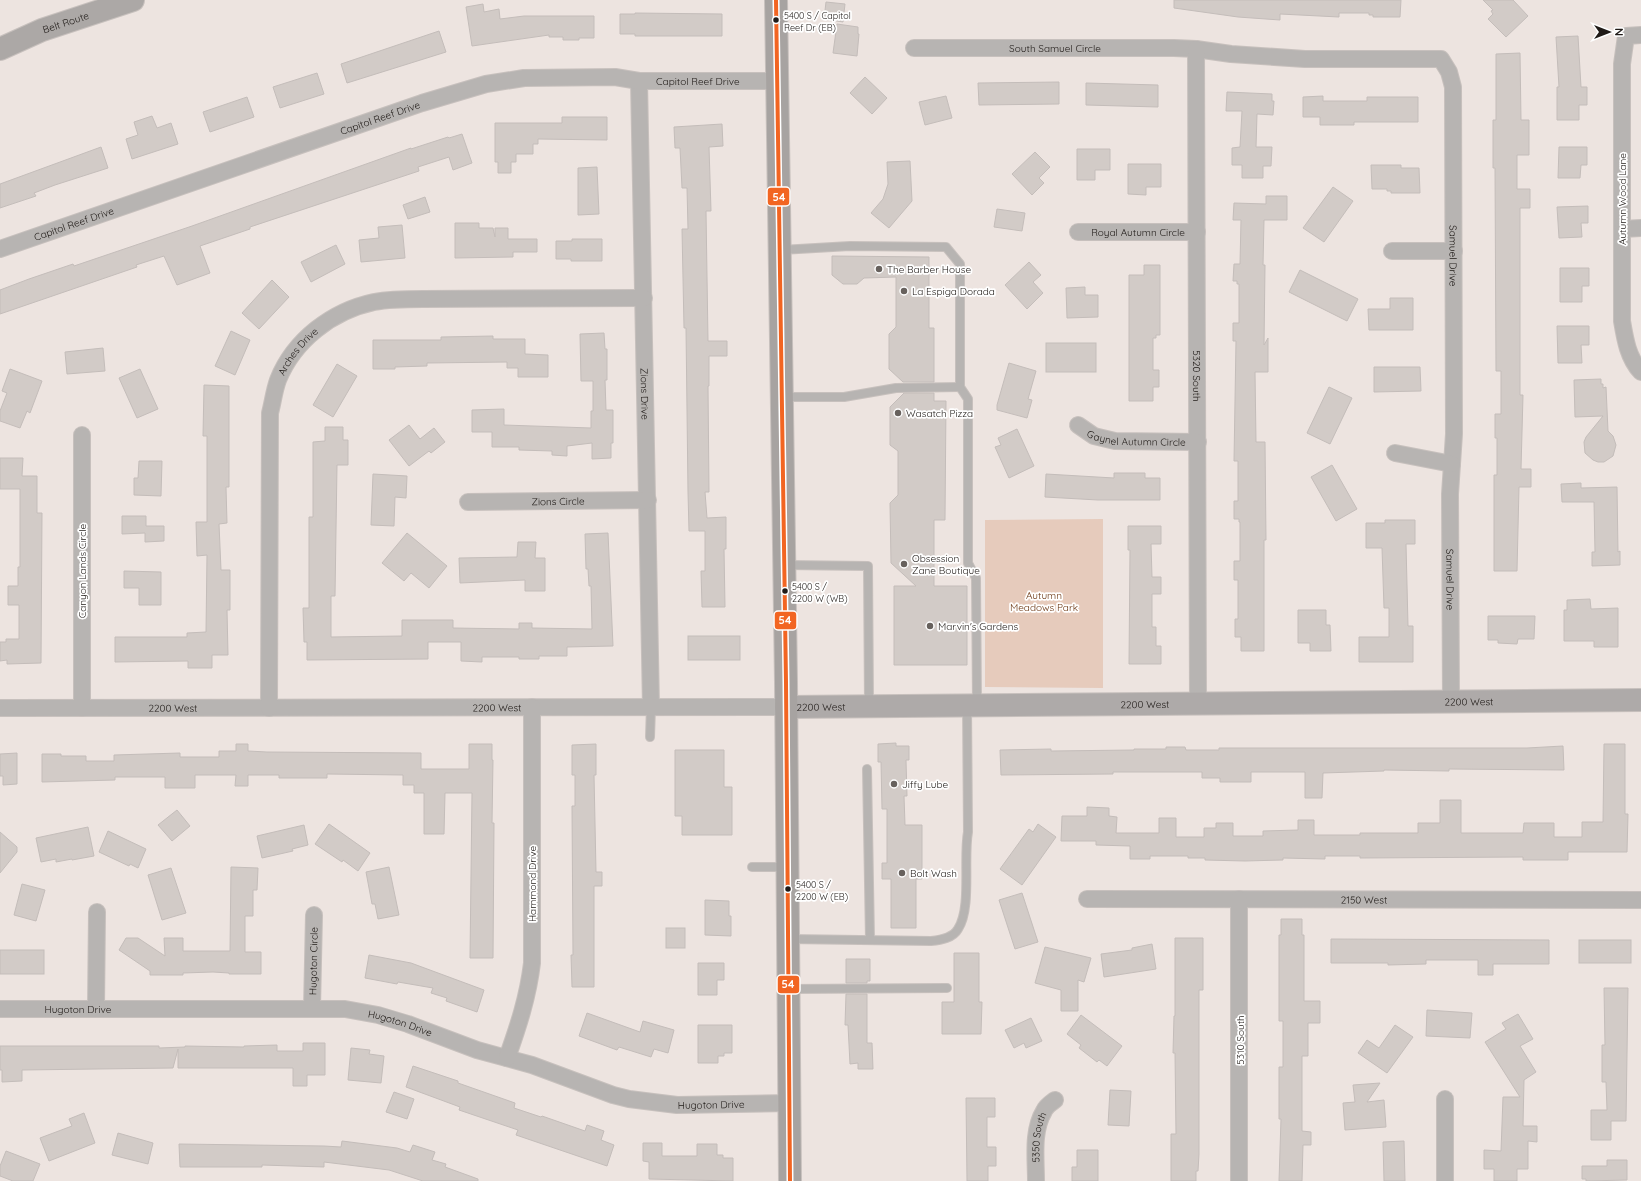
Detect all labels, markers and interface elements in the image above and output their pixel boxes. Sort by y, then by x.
street label: Belt Route [41,8,91,36]
place label: 5400 S / Capitol Reef Dr (EB) [784,10,851,33]
north arrow [1589,12,1629,52]
marker: 5400 S / Capitol Reef Dr (EB) [771,15,781,25]
text: N [1612,28,1626,36]
street label: South Samuel Circle [1009,42,1101,55]
street label: Capitol Reef Drive [656,75,740,88]
street label: Capitol Reef Drive [338,98,422,137]
street label: Autumn Wood Lane [1616,153,1629,245]
line badge: 54 [767,187,790,206]
text: 54 [773,190,786,204]
street label: Capitol Reef Drive [32,204,116,243]
street label: Samuel Drive [1447,225,1460,287]
street label: Royal Autumn Circle [1091,226,1185,239]
place label: The Barber House [887,263,971,276]
marker: The Barber House [874,264,884,274]
place label: La Espiga Dorada [912,285,995,298]
marker: La Espiga Dorada [899,286,909,296]
street label: Arches Drive [274,324,321,377]
street label: 5320 South [1190,350,1204,402]
street label: Zions Drive [638,368,652,420]
place label: Wasatch Pizza [906,407,973,420]
marker: Wasatch Pizza [893,408,903,418]
street label: Gaynel Autumn Circle [1084,427,1186,448]
street label: Zions Circle [531,494,585,508]
street label: Canyon Lands Circle [76,523,89,618]
street label: Samuel Drive [1444,549,1457,611]
place label: Obsession Zane Boutique [912,552,980,577]
marker: Obsession Zane Boutique [899,559,909,569]
place label: 5400 S / 2200 W (WB) [792,581,848,604]
marker: 5400 S / 2200 W (WB) [780,586,790,596]
park label: Autumn Meadows Park [1010,589,1078,614]
line badge: 54 [774,611,797,630]
text: 54 [779,613,792,627]
place label: Marvin's Gardens [938,620,1019,633]
marker: Marvin's Gardens [925,621,935,631]
street label: 2200 West [1444,695,1494,708]
street label: 2200 West [1120,697,1170,711]
street label: 2200 West [796,700,846,713]
street label: 2200 West [148,701,198,714]
street label: 2200 West [472,701,522,714]
place label: Jiffy Lube [902,778,949,791]
marker: Jiffy Lube [889,779,899,789]
street label: Hammond Drive [526,846,539,922]
place label: Bolt Wash [910,867,957,880]
marker: Bolt Wash [897,868,907,878]
place label: 5400 S / 2200 W (EB) [796,879,848,902]
marker: 5400 S / 2200 W (EB) [783,884,793,894]
street label: 2150 West [1341,893,1388,906]
street label: Hugoton Circle [306,926,320,995]
line badge: 54 [777,975,800,994]
text: 54 [782,977,795,991]
street label: Hugoton Drive [45,1003,112,1016]
street label: Hugoton Drive [367,1007,435,1039]
street label: 5310 South [1234,1015,1247,1065]
street label: Hugoton Drive [678,1097,745,1111]
street label: 5350 South [1029,1110,1049,1163]

